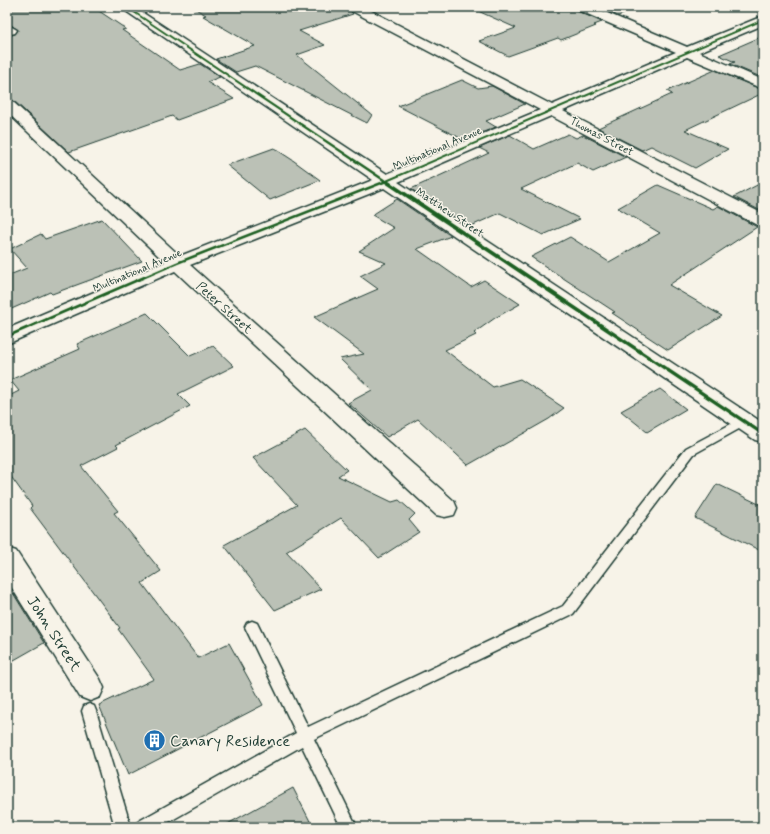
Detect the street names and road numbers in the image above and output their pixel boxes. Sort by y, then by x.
street label: Thomas Street [567,114,636,160]
street label: Multinational Avenue [391,124,484,174]
street label: Matthew Street [413,185,486,241]
street label: Multinational Avenue [91,246,184,296]
street label: Peter Street [192,278,256,338]
street label: John Street [22,592,86,676]

